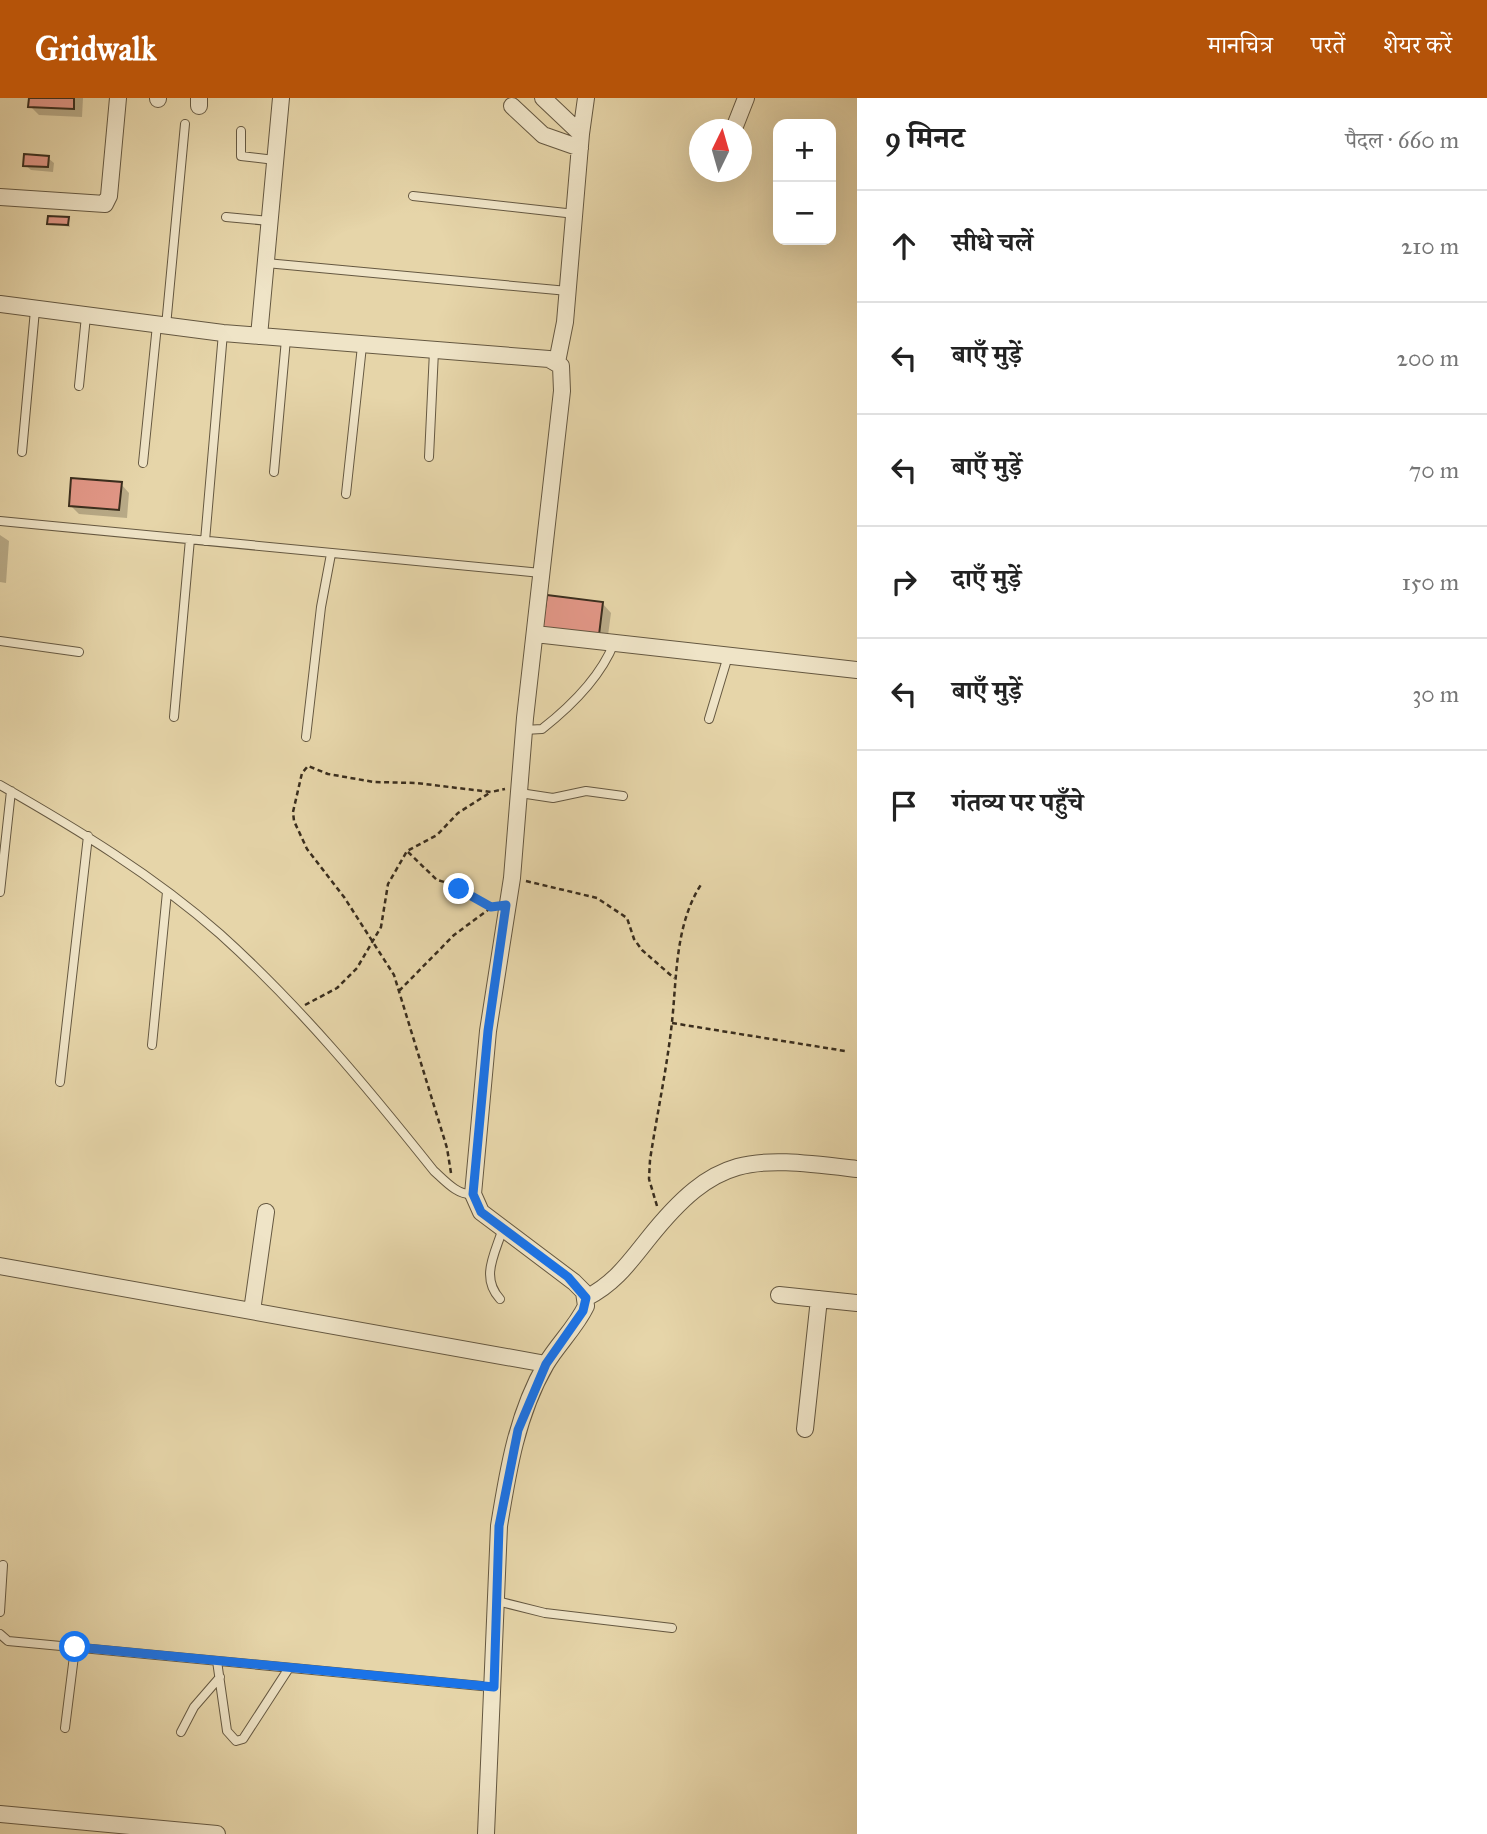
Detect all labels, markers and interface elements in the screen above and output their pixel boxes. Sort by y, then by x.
text: Gridwalk [35,29,157,69]
text: मानचित्र [1208,30,1273,60]
text: परतें [1311,30,1345,60]
text: शेयर करें [1383,30,1452,60]
north arrow [689,119,752,182]
map controls [773,119,836,245]
button: + [773,119,836,182]
text: 9 मिनट [885,120,964,156]
text: पैदल · 660 m [1345,126,1459,154]
button: − [773,182,836,245]
text: सीधे चलें [952,226,1033,258]
icon: ahead [885,227,923,265]
text: 210 m [1401,232,1459,260]
text: बाएँ मुड़ें [952,338,1022,370]
icon: left [885,339,923,377]
text: 200 m [1397,344,1459,372]
text: बाएँ मुड़ें [952,450,1022,482]
icon: left [885,451,923,489]
text: 70 m [1409,456,1459,484]
text: दाएँ मुड़ें [952,562,1021,594]
icon: right [885,563,923,601]
text: 150 m [1402,568,1459,596]
text: बाएँ मुड़ें [952,674,1022,706]
icon: left [885,675,923,713]
text: 30 m [1412,680,1459,708]
text: गंतव्य पर पहुँचे [952,786,1083,818]
icon: arrive [885,787,923,825]
route end [443,873,474,904]
route start [59,1631,90,1662]

